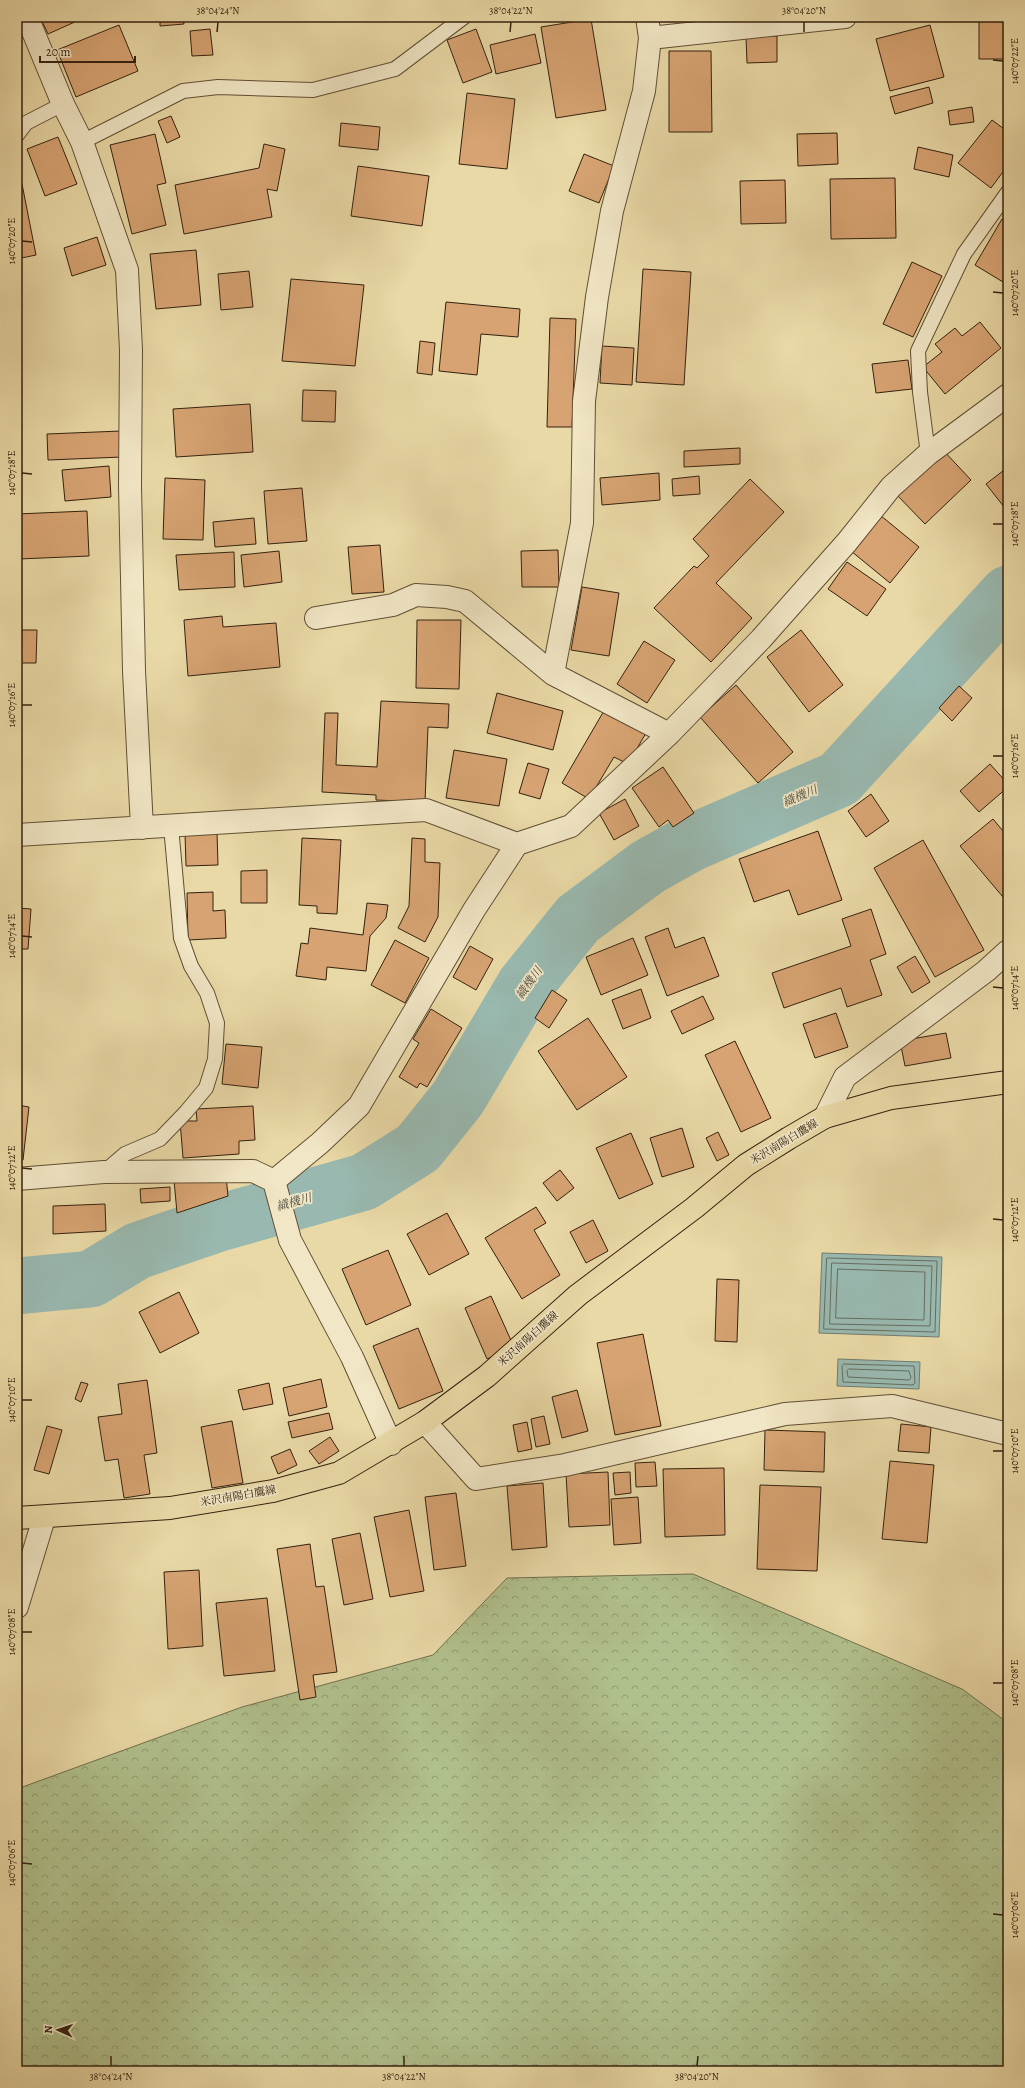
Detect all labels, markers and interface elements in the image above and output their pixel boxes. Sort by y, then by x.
text: 38°04'24"N [196,4,240,17]
text: 38°04'22"N [489,4,533,17]
text: 38°04'20"N [782,4,826,17]
scale bar [40,38,135,64]
text: 140°07'22"E [1008,38,1021,84]
text: 20 m [46,44,70,60]
text: 140°07'20"E [5,218,18,264]
text: 140°07'20"E [1008,270,1021,316]
text: 140°07'18"E [5,451,18,495]
text: 140°07'18"E [1008,502,1021,546]
text: 140°07'16"E [5,683,18,727]
text: 140°07'16"E [1008,734,1021,778]
water label: 織機川 [780,781,822,810]
text: 140°07'14"E [5,914,18,958]
water label: 織機川 [512,962,547,1002]
text: 140°07'14"E [1008,966,1021,1010]
street label: 米沢南陽白鷹線 [747,1116,821,1168]
text: 140°07'12"E [5,1146,18,1190]
water label: 織機川 [274,1189,315,1215]
text: 140°07'12"E [1008,1198,1021,1242]
street label: 米沢南陽白鷹線 [494,1308,562,1370]
text: 140°07'10"E [5,1377,18,1423]
text: 140°07'10"E [1008,1428,1021,1474]
street label: 米沢南陽白鷹線 [199,1482,277,1510]
text: 140°07'08"E [5,1609,18,1655]
text: 140°07'08"E [1008,1660,1021,1706]
text: 140°07'06"E [5,1840,18,1886]
text: 140°07'06"E [1008,1892,1021,1938]
north arrow [38,2010,78,2050]
text: N [41,2025,56,2034]
text: 38°04'24"N [89,2070,133,2083]
text: 38°04'22"N [382,2070,426,2083]
text: 38°04'20"N [675,2070,719,2083]

